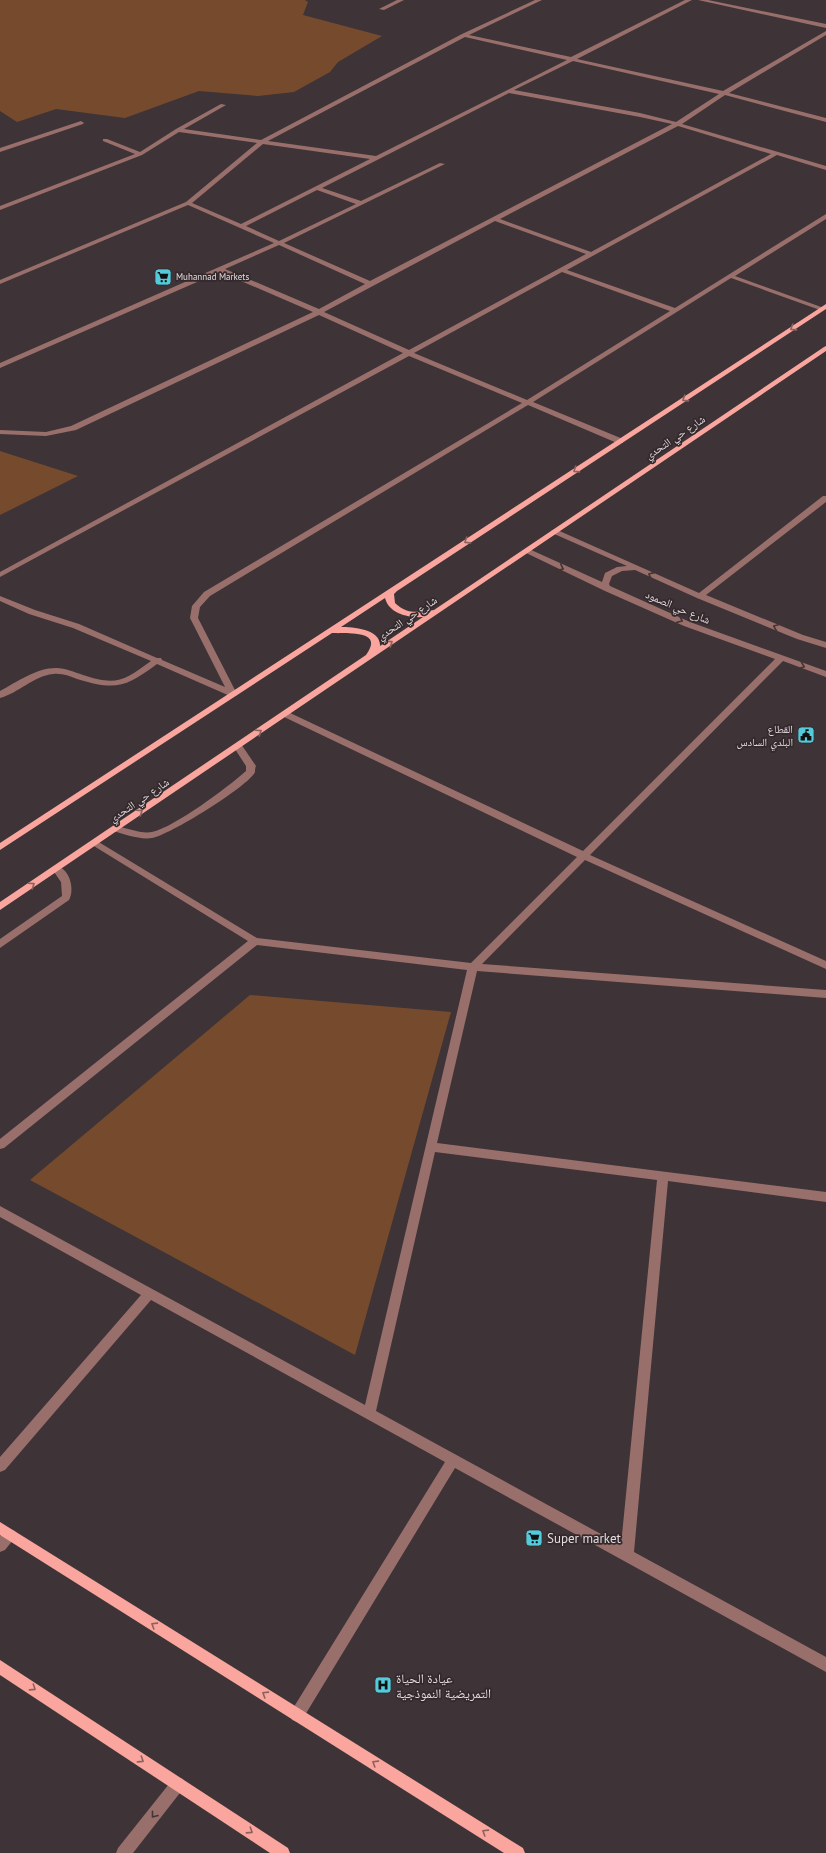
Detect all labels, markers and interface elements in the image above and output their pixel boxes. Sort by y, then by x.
supermarket icon: Muhannad Markets [153,267,173,287]
place label: Muhannad Markets [176,271,249,282]
one-way arrow [791,323,798,330]
one-way arrow [682,394,689,401]
street label: شارع حي التحدي [642,412,709,464]
one-way arrow [573,465,580,473]
one-way arrow [464,536,471,544]
one-way arrow [557,563,564,571]
one-way arrow [648,571,655,579]
street label: شارع حي الصمود [643,587,713,629]
street label: شارع حي التحدي [374,593,441,645]
one-way arrow [676,616,683,624]
one-way arrow [773,624,780,632]
one-way arrow [386,640,393,648]
one-way arrow [798,661,805,669]
place label: القطاع البلدي السادس [736,722,793,751]
public building icon: القطاع البلدي السادس [796,725,816,745]
one-way arrow [255,729,262,737]
street label: شارع حي التحدي [106,775,173,827]
one-way arrow [136,810,143,817]
one-way arrow [28,883,35,890]
supermarket icon: Super market [524,1528,544,1548]
place label: Super market [547,1530,622,1547]
one-way arrow [151,1622,158,1630]
place label: عيادة الحياة التمريضية النموذجية [396,1670,491,1702]
hospital icon: عيادة الحياة التمريضية النموذجية [373,1675,393,1695]
one-way arrow [28,1684,35,1691]
one-way arrow [262,1692,269,1699]
one-way arrow [137,1755,144,1763]
one-way arrow [372,1760,379,1768]
one-way arrow [151,1810,158,1817]
one-way arrow [246,1826,253,1834]
one-way arrow [482,1830,489,1837]

